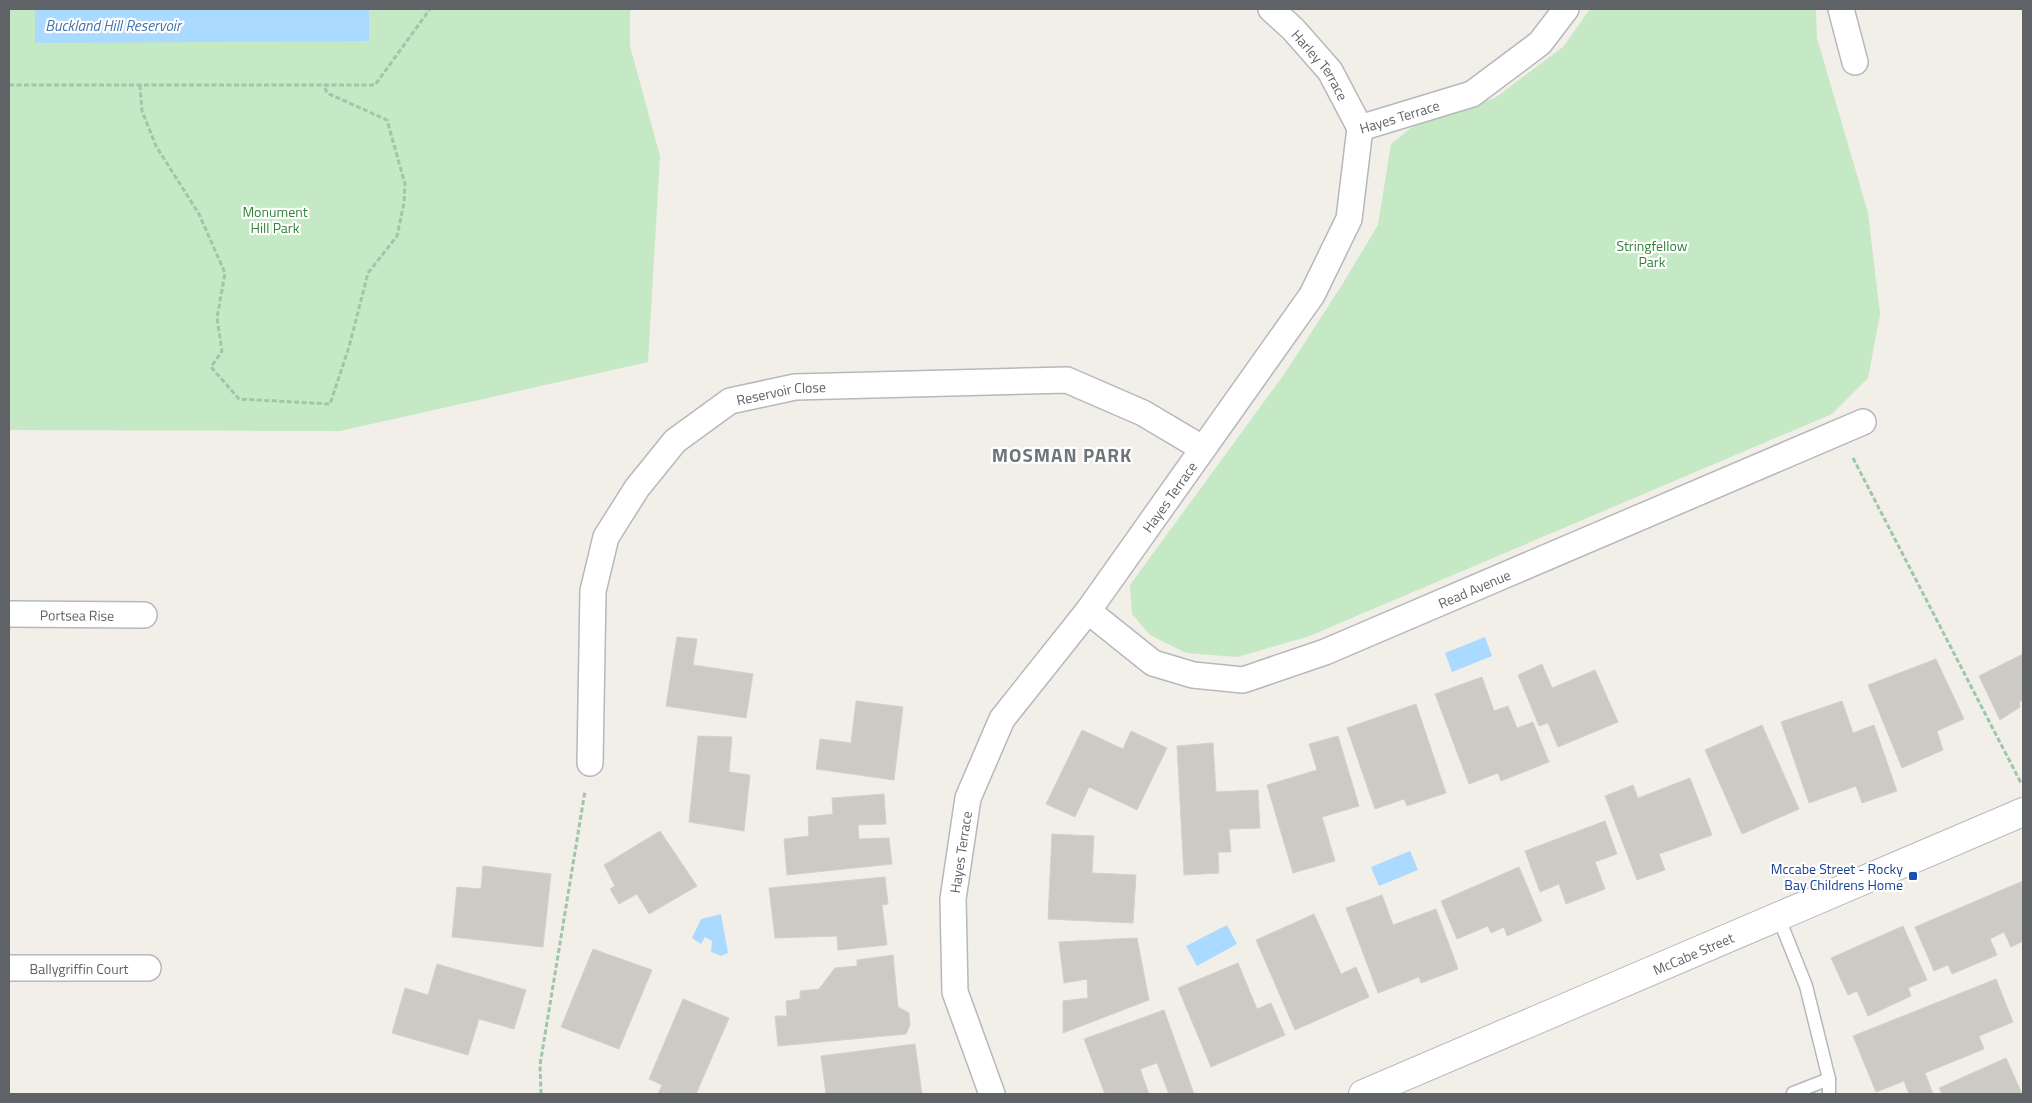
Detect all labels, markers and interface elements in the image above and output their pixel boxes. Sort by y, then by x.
water label: Buckland Hill Reservoir [45,14,183,37]
street label: Harley Terrace [1287,24,1354,104]
street label: Hayes Terrace [1357,94,1442,138]
park label: Monument Hill Park [242,201,308,238]
park label: Stringfellow Park [1616,235,1688,272]
street label: Reservoir Close [734,376,826,410]
district label: MOSMAN PARK [992,440,1132,469]
street label: Hayes Terrace [1137,457,1202,536]
street label: Read Avenue [1435,564,1514,613]
street label: Portsea Rise [40,604,114,625]
street label: Hayes Terrace [944,810,976,895]
place label: Mccabe Street - Rocky Bay Childrens Home [1771,858,1903,895]
marker: Mccabe Street - Rocky Bay Childrens Home [1907,870,1919,882]
street label: McCabe Street [1649,926,1737,980]
street label: Ballygriffin Court [30,958,129,979]

